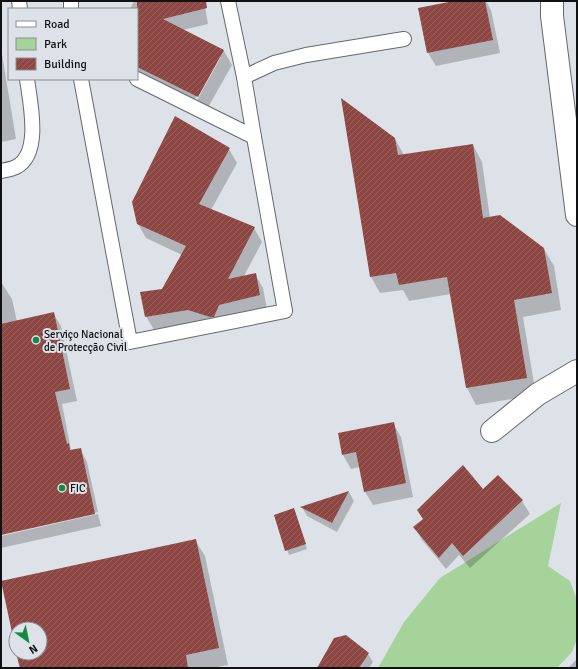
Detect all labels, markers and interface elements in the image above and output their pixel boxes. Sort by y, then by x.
legend [8,8,138,80]
text: Road [44,17,70,32]
text: Park [44,37,67,52]
text: Building [44,57,87,72]
place label: Serviço Nacional de Protecção Civil [44,328,127,354]
marker: Serviço Nacional de Protecção Civil [31,335,41,345]
place label: FIC [70,482,86,495]
marker: FIC [57,483,67,493]
north arrow [8,621,48,661]
text: N [26,641,40,657]

